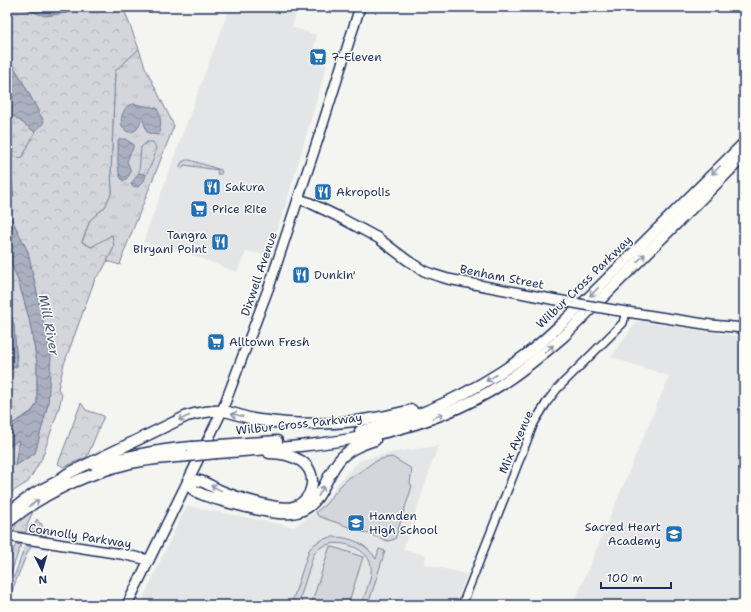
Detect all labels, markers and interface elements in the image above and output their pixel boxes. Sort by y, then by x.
supermarket icon: 7-Eleven [308,47,328,67]
place label: 7-Eleven [331,49,382,65]
one-way arrow [711,165,721,175]
restaurant icon: Sakura [202,177,222,197]
place label: Sakura [225,179,265,195]
restaurant icon: Akropolis [313,182,333,202]
place label: Akropolis [336,184,390,200]
supermarket icon: Price Rite [189,199,209,219]
place label: Price Rite [212,201,267,217]
place label: Tangra Biryani Point [133,227,208,257]
street label: Dixwell Avenue [237,229,281,318]
restaurant icon: Tangra Biryani Point [210,232,230,252]
street label: Wilbur Cross Parkway [533,232,635,332]
one-way arrow [636,253,646,263]
street label: Benham Street [459,261,545,293]
restaurant icon: Dunkin' [291,265,311,285]
place label: Dunkin' [314,267,356,283]
one-way arrow [589,287,599,297]
water label: Mill River [35,293,63,358]
supermarket icon: Alltown Fresh [206,332,226,352]
place label: Alltown Fresh [229,334,310,350]
one-way arrow [543,345,554,354]
one-way arrow [485,374,497,382]
street label: Mix Avenue [495,408,537,476]
street label: Wilbur Cross Parkway [235,409,363,439]
one-way arrow [231,410,244,418]
one-way arrow [431,412,444,419]
one-way arrow [178,414,190,422]
one-way arrow [210,484,222,491]
one-way arrow [318,485,326,497]
one-way arrow [29,499,40,508]
place label: Hamden High School [369,508,438,538]
school or university icon: Hamden High School [346,513,366,533]
place label: Sacred Heart Academy [585,519,661,549]
street label: Connolly Parkway [27,520,133,552]
school or university icon: Sacred Heart Academy [664,524,684,544]
north arrow [22,550,62,590]
scale bar [601,564,671,590]
text: 100 m [607,570,643,586]
text: N [38,572,48,587]

